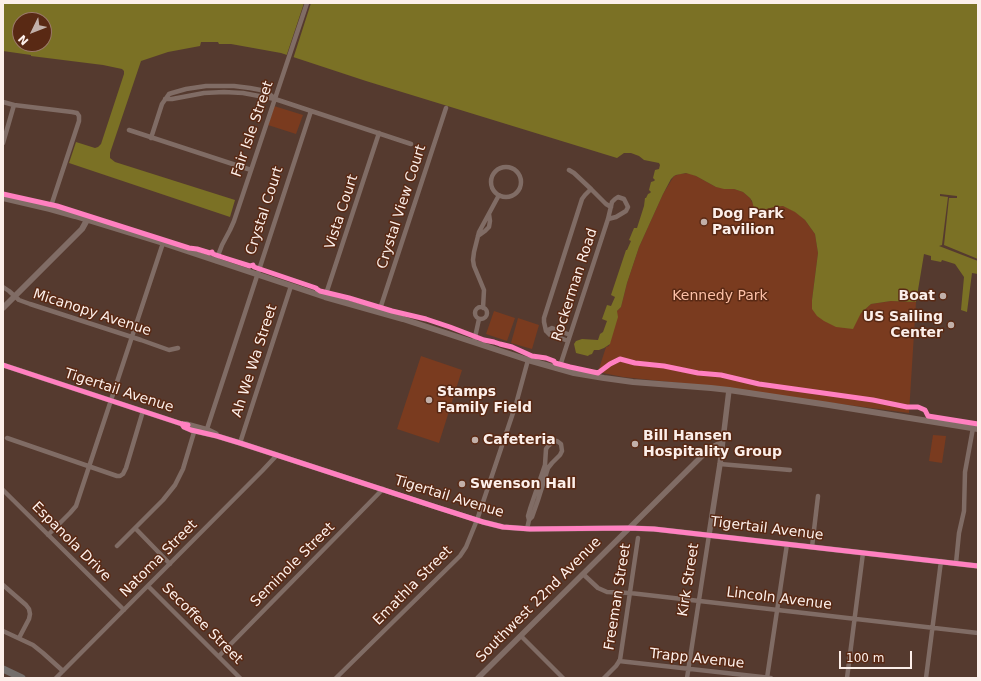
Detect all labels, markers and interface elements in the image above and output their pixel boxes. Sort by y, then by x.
north arrow [12,12,52,52]
text: N [16,32,31,48]
street label: Fair Isle Street [229,79,277,179]
street label: Crystal View Court [374,143,430,271]
street label: Crystal Court [243,165,287,257]
street label: Vista Court [322,173,362,251]
place label: Dog Park Pavilion [712,206,784,238]
marker: Dog Park Pavilion [699,217,709,227]
street label: Rockerman Road [549,226,601,344]
street label: Micanopy Avenue [31,286,153,340]
park label: Kennedy Park [672,288,768,304]
place label: Boat [899,288,935,304]
marker: Boat [938,291,948,301]
street label: Ah We Wa Street [229,303,281,419]
place label: US Sailing Center [863,309,943,342]
marker: US Sailing Center [946,320,956,330]
street label: Tigertail Avenue [62,365,176,417]
place label: Stamps Family Field [437,384,532,416]
marker: Stamps Family Field [424,395,434,405]
place label: Bill Hansen Hospitality Group [643,428,782,460]
place label: Cafeteria [483,432,556,448]
marker: Cafeteria [470,435,480,445]
marker: Bill Hansen Hospitality Group [630,439,640,449]
street label: Tigertail Avenue [392,472,506,522]
place label: Swenson Hall [470,476,576,492]
marker: Swenson Hall [457,479,467,489]
street label: Espanola Drive [28,499,114,585]
street label: Tigertail Avenue [710,514,824,544]
street label: Natoma Street [117,517,201,601]
street label: Seminole Street [247,519,339,611]
street label: Southwest 22nd Avenue [473,534,605,666]
street label: Freeman Street [601,542,635,652]
street label: Kirk Street [675,542,703,618]
street label: Emathla Street [370,543,456,629]
street label: Secoffee Street [158,580,246,668]
street label: Lincoln Avenue [725,584,833,614]
scale bar [841,643,914,669]
street label: Trapp Avenue [649,646,745,672]
text: 100 m [846,651,884,665]

